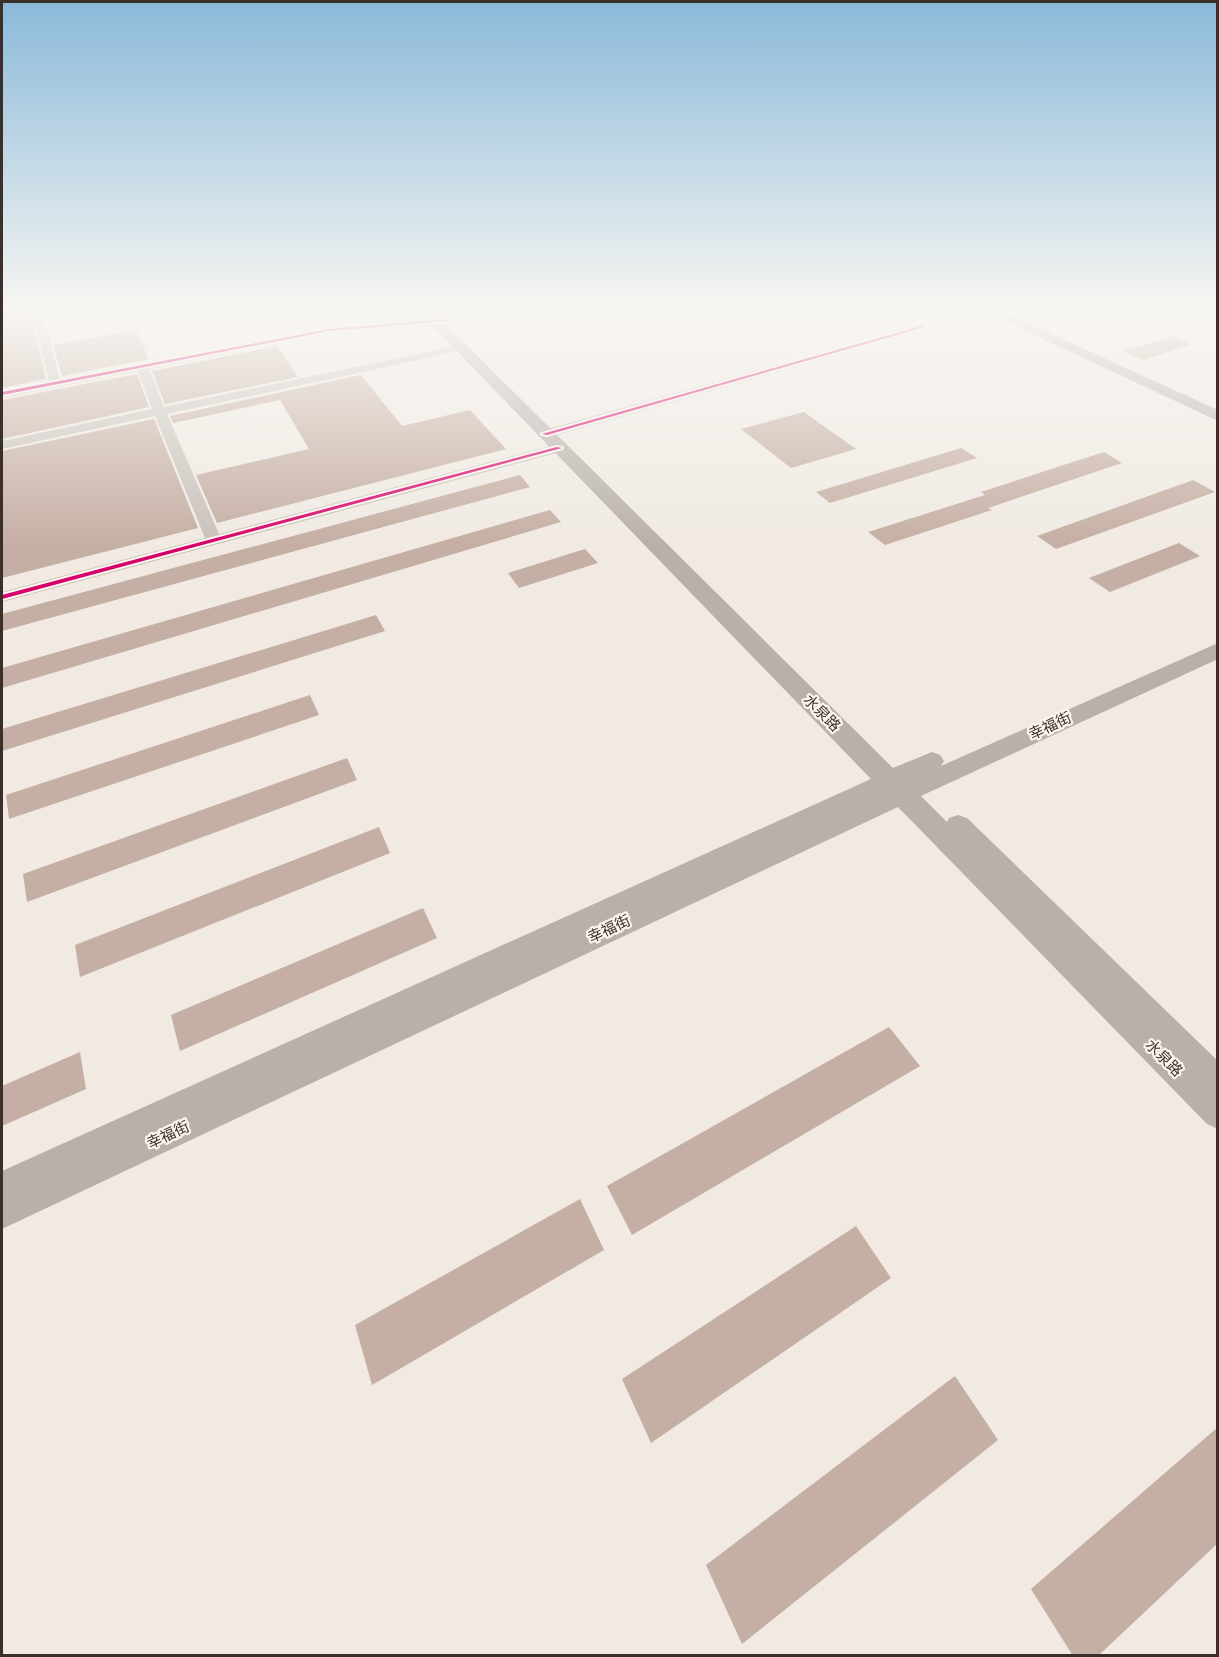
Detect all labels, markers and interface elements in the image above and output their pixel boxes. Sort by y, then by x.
street label: 水泉路 [800,690,845,735]
street label: 幸福街 [1025,707,1074,743]
street label: 幸福街 [584,910,633,946]
street label: 水泉路 [1142,1035,1187,1080]
street label: 幸福街 [143,1116,192,1152]

